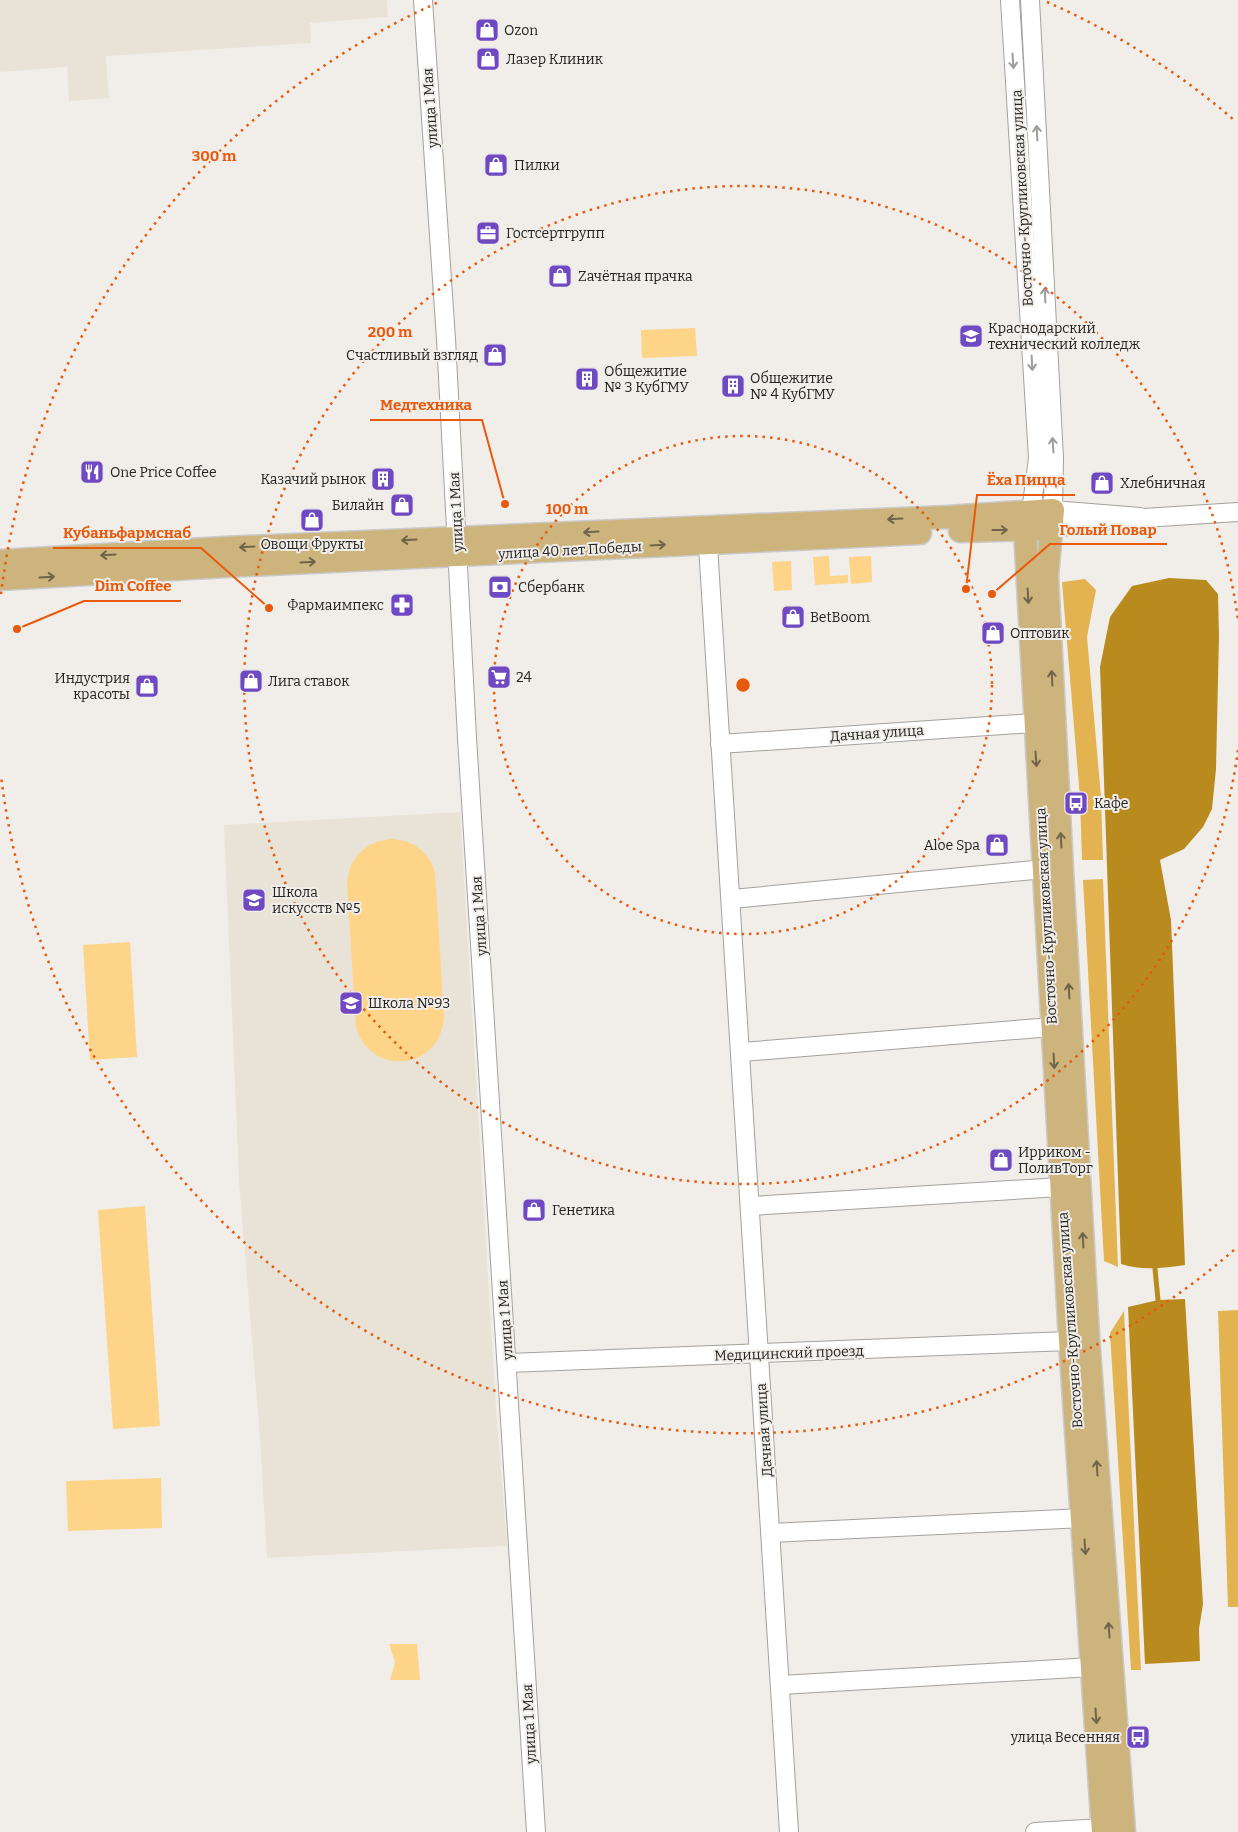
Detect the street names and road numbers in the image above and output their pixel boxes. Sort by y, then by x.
street label: улица 1 Мая [419,67,442,150]
street label: Восточно-Кругликовская улица [1008,89,1037,307]
street label: улица 1 Мая [446,471,467,553]
street label: улица 40 лет Победы [497,538,642,563]
street label: Дачная улица [830,722,925,745]
street label: Восточно-Кругликовская улица [1032,807,1061,1025]
street label: улица 1 Мая [468,875,491,958]
street label: Восточно-Кругликовская улица [1054,1211,1087,1429]
street label: улица 1 Мая [494,1279,517,1362]
street label: Медицинский проезд [714,1342,865,1365]
street label: Дачная улица [753,1382,776,1477]
street label: улица 1 Мая [519,1683,540,1765]

